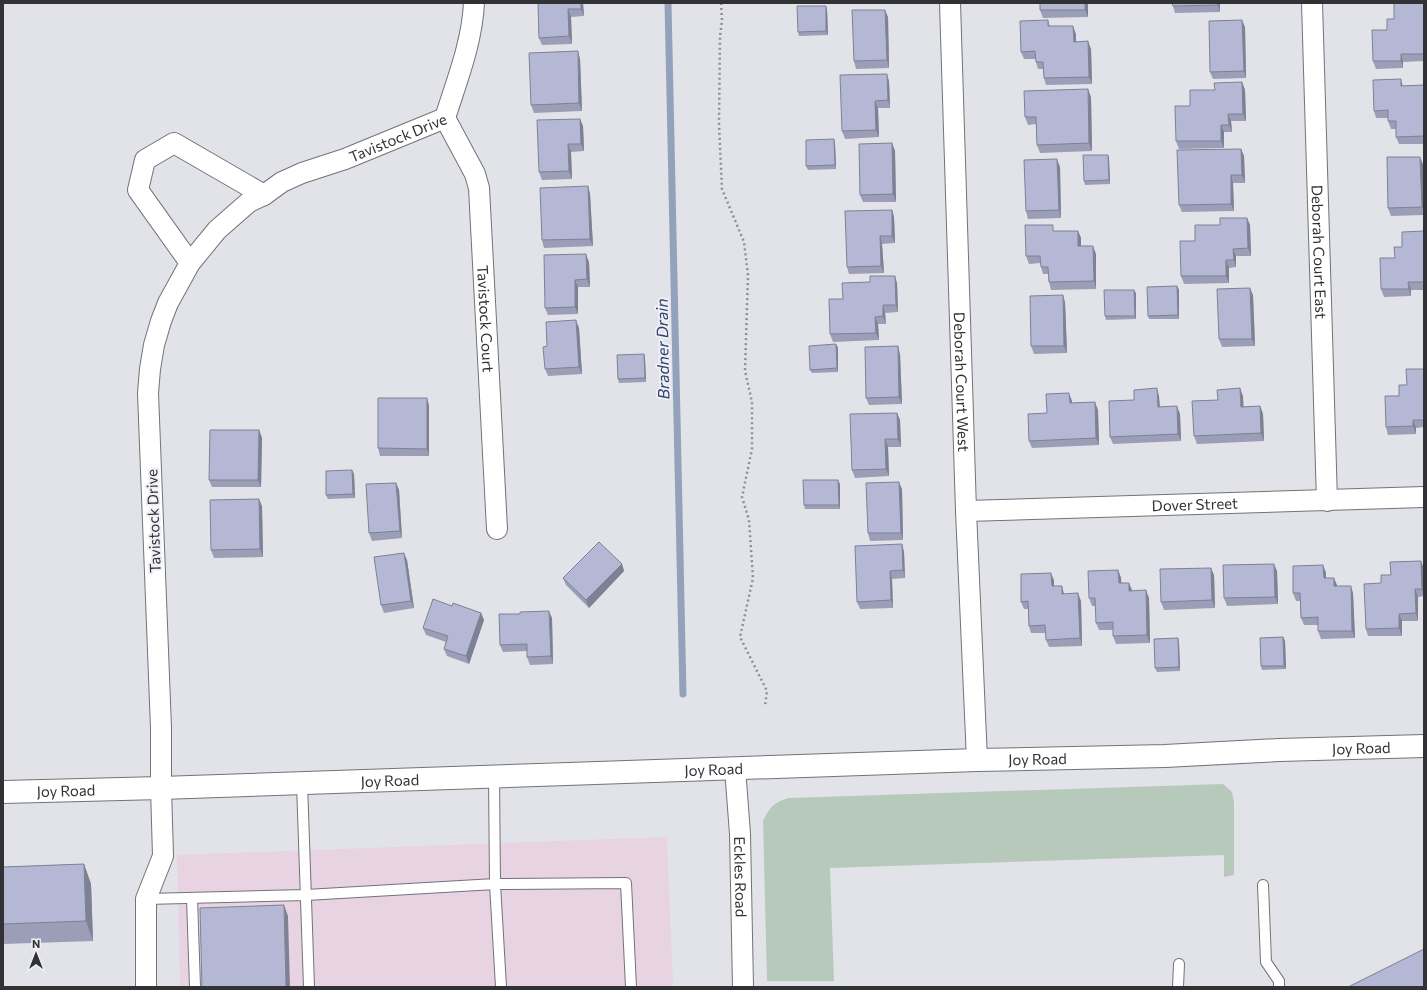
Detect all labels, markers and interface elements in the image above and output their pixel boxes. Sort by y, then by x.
street label: Tavistock Drive [346,109,449,165]
street label: Deborah Court East [1308,184,1331,319]
street label: Tavistock Court [474,265,498,373]
water label: Bradner Drain [652,298,672,400]
street label: Deborah Court West [951,312,973,452]
street label: Tavistock Drive [142,469,164,573]
street label: Dover Street [1151,494,1238,514]
street label: Joy Road [1332,738,1391,758]
street label: Joy Road [1008,749,1067,768]
street label: Joy Road [684,759,743,779]
street label: Joy Road [360,770,419,790]
street label: Joy Road [36,781,96,800]
street label: Eckles Road [731,836,751,917]
north arrow [16,934,56,974]
text: N [32,937,40,950]

